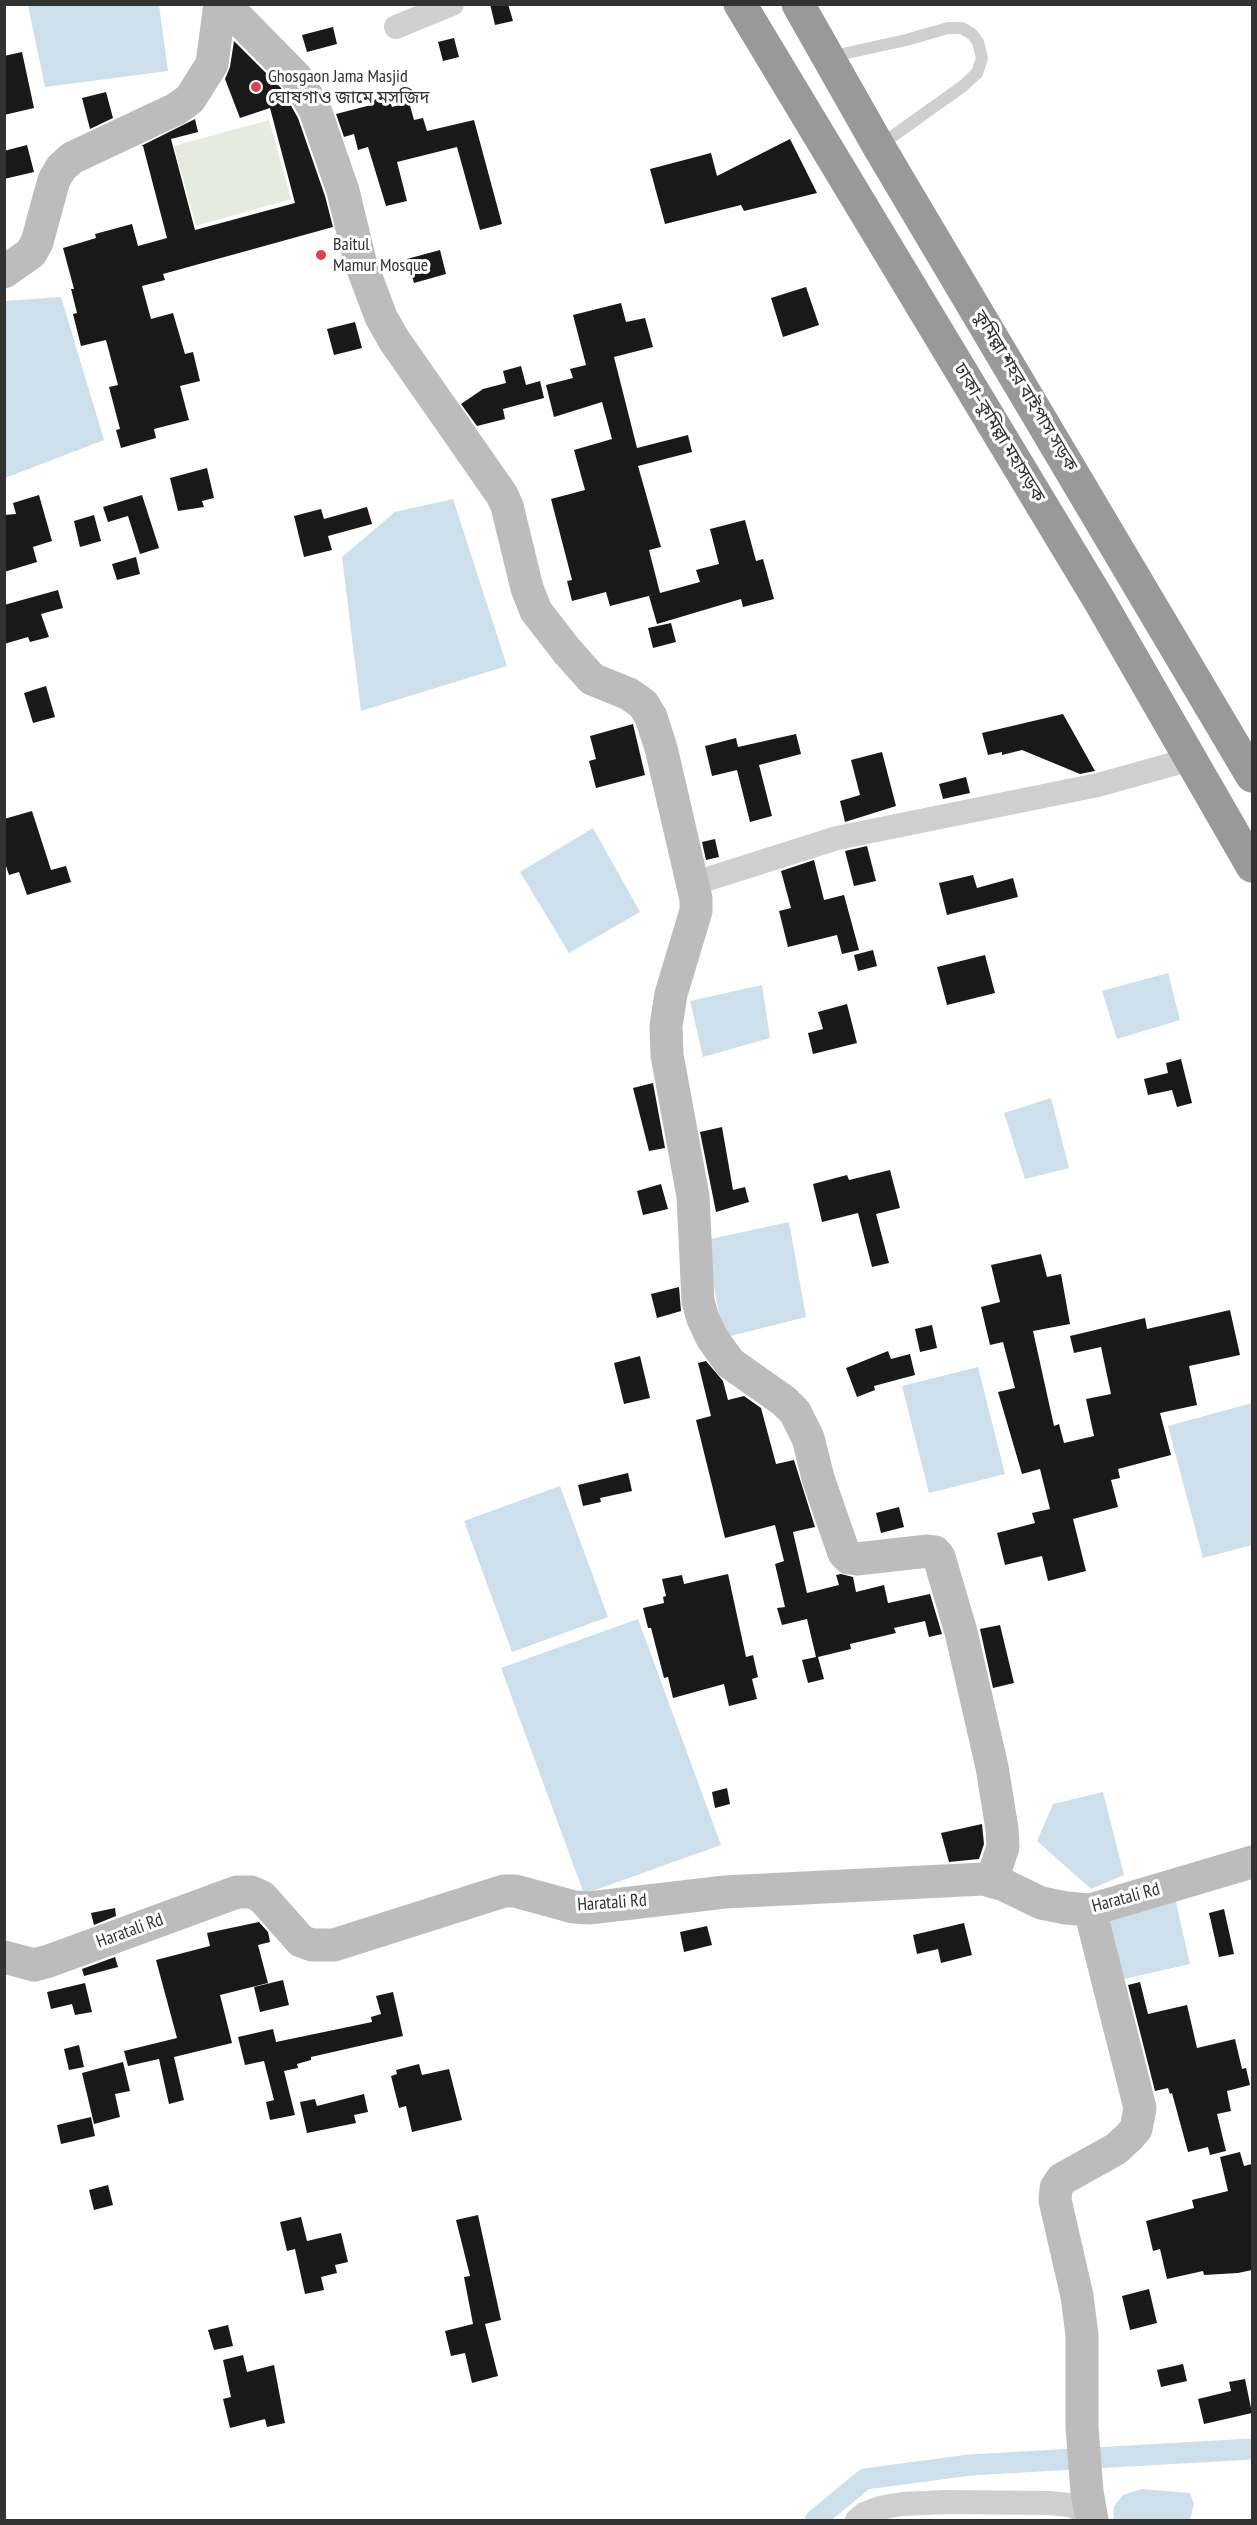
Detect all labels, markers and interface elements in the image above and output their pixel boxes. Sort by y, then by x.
place label: Ghosgaon Jama Masjid ঘোষগাও জামে মসজিদ [268,66,429,109]
marker: Ghosgaon Jama Masjid ঘোষগাও জামে মসজিদ [249,80,263,94]
place label: Baitul Mamur Mosque [333,234,428,276]
marker: Baitul Mamur Mosque [314,248,328,262]
street label: কুমিল্লা শহর বাইপাস সড়ক [968,307,1082,475]
street label: ঢাকা–কুমিল্লা মহাসড়ক [949,360,1049,506]
street label: Haratali Rd [1090,1879,1162,1917]
street label: Haratali Rd [577,1890,647,1916]
street label: Haratali Rd [94,1909,166,1953]

